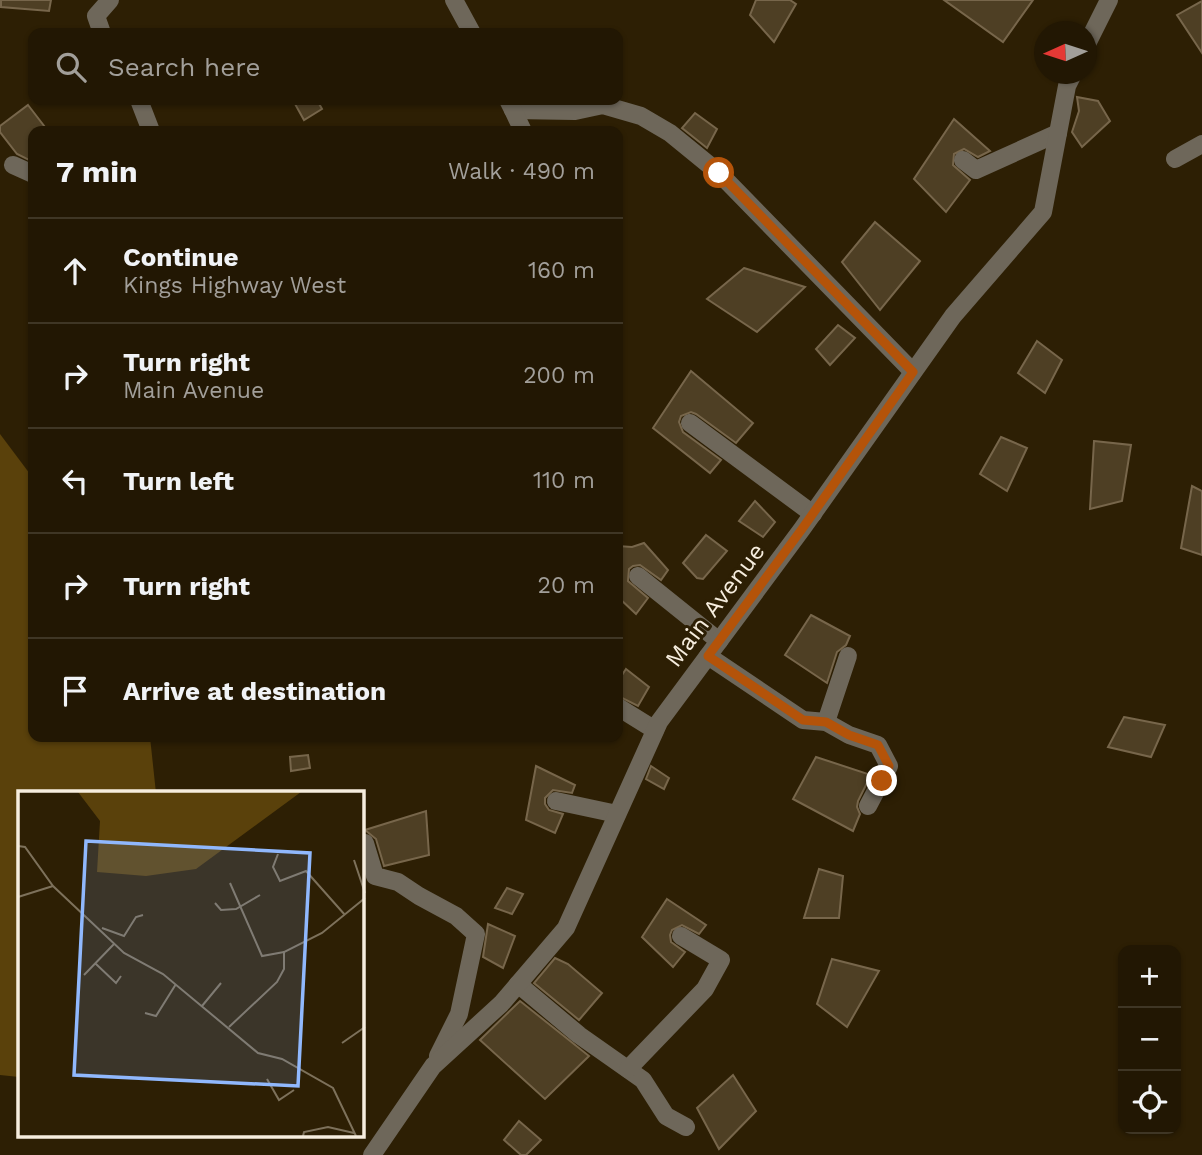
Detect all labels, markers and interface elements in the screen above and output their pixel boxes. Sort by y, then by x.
north arrow [1034,21,1097,84]
search box [28,28,623,105]
icon: search [52,48,90,86]
text: Search here [108,52,260,82]
text: 7 min [56,154,138,189]
route start [703,157,734,188]
text: Walk · 490 m [448,158,595,185]
text: Continue [123,242,239,272]
icon: ahead [56,252,94,290]
text: 160 m [528,257,595,284]
text: Kings Highway West [123,272,346,299]
text: Turn right [123,347,250,377]
icon: right [56,357,94,395]
text: 200 m [523,362,595,389]
text: Main Avenue [123,377,264,404]
icon: left [56,462,94,500]
text: Turn left [123,466,234,496]
text: 110 m [533,467,595,494]
street label: Main Avenue [659,538,771,672]
icon: right [56,567,94,605]
text: Turn right [123,571,250,601]
text: 20 m [538,572,595,599]
icon: arrive [56,672,94,710]
text: Arrive at destination [123,676,386,706]
route end [866,765,897,796]
inset map [18,791,364,1138]
map controls [1118,945,1181,1134]
button: + [1118,945,1181,1008]
button: − [1118,1008,1181,1071]
button: locate [1118,1071,1181,1134]

